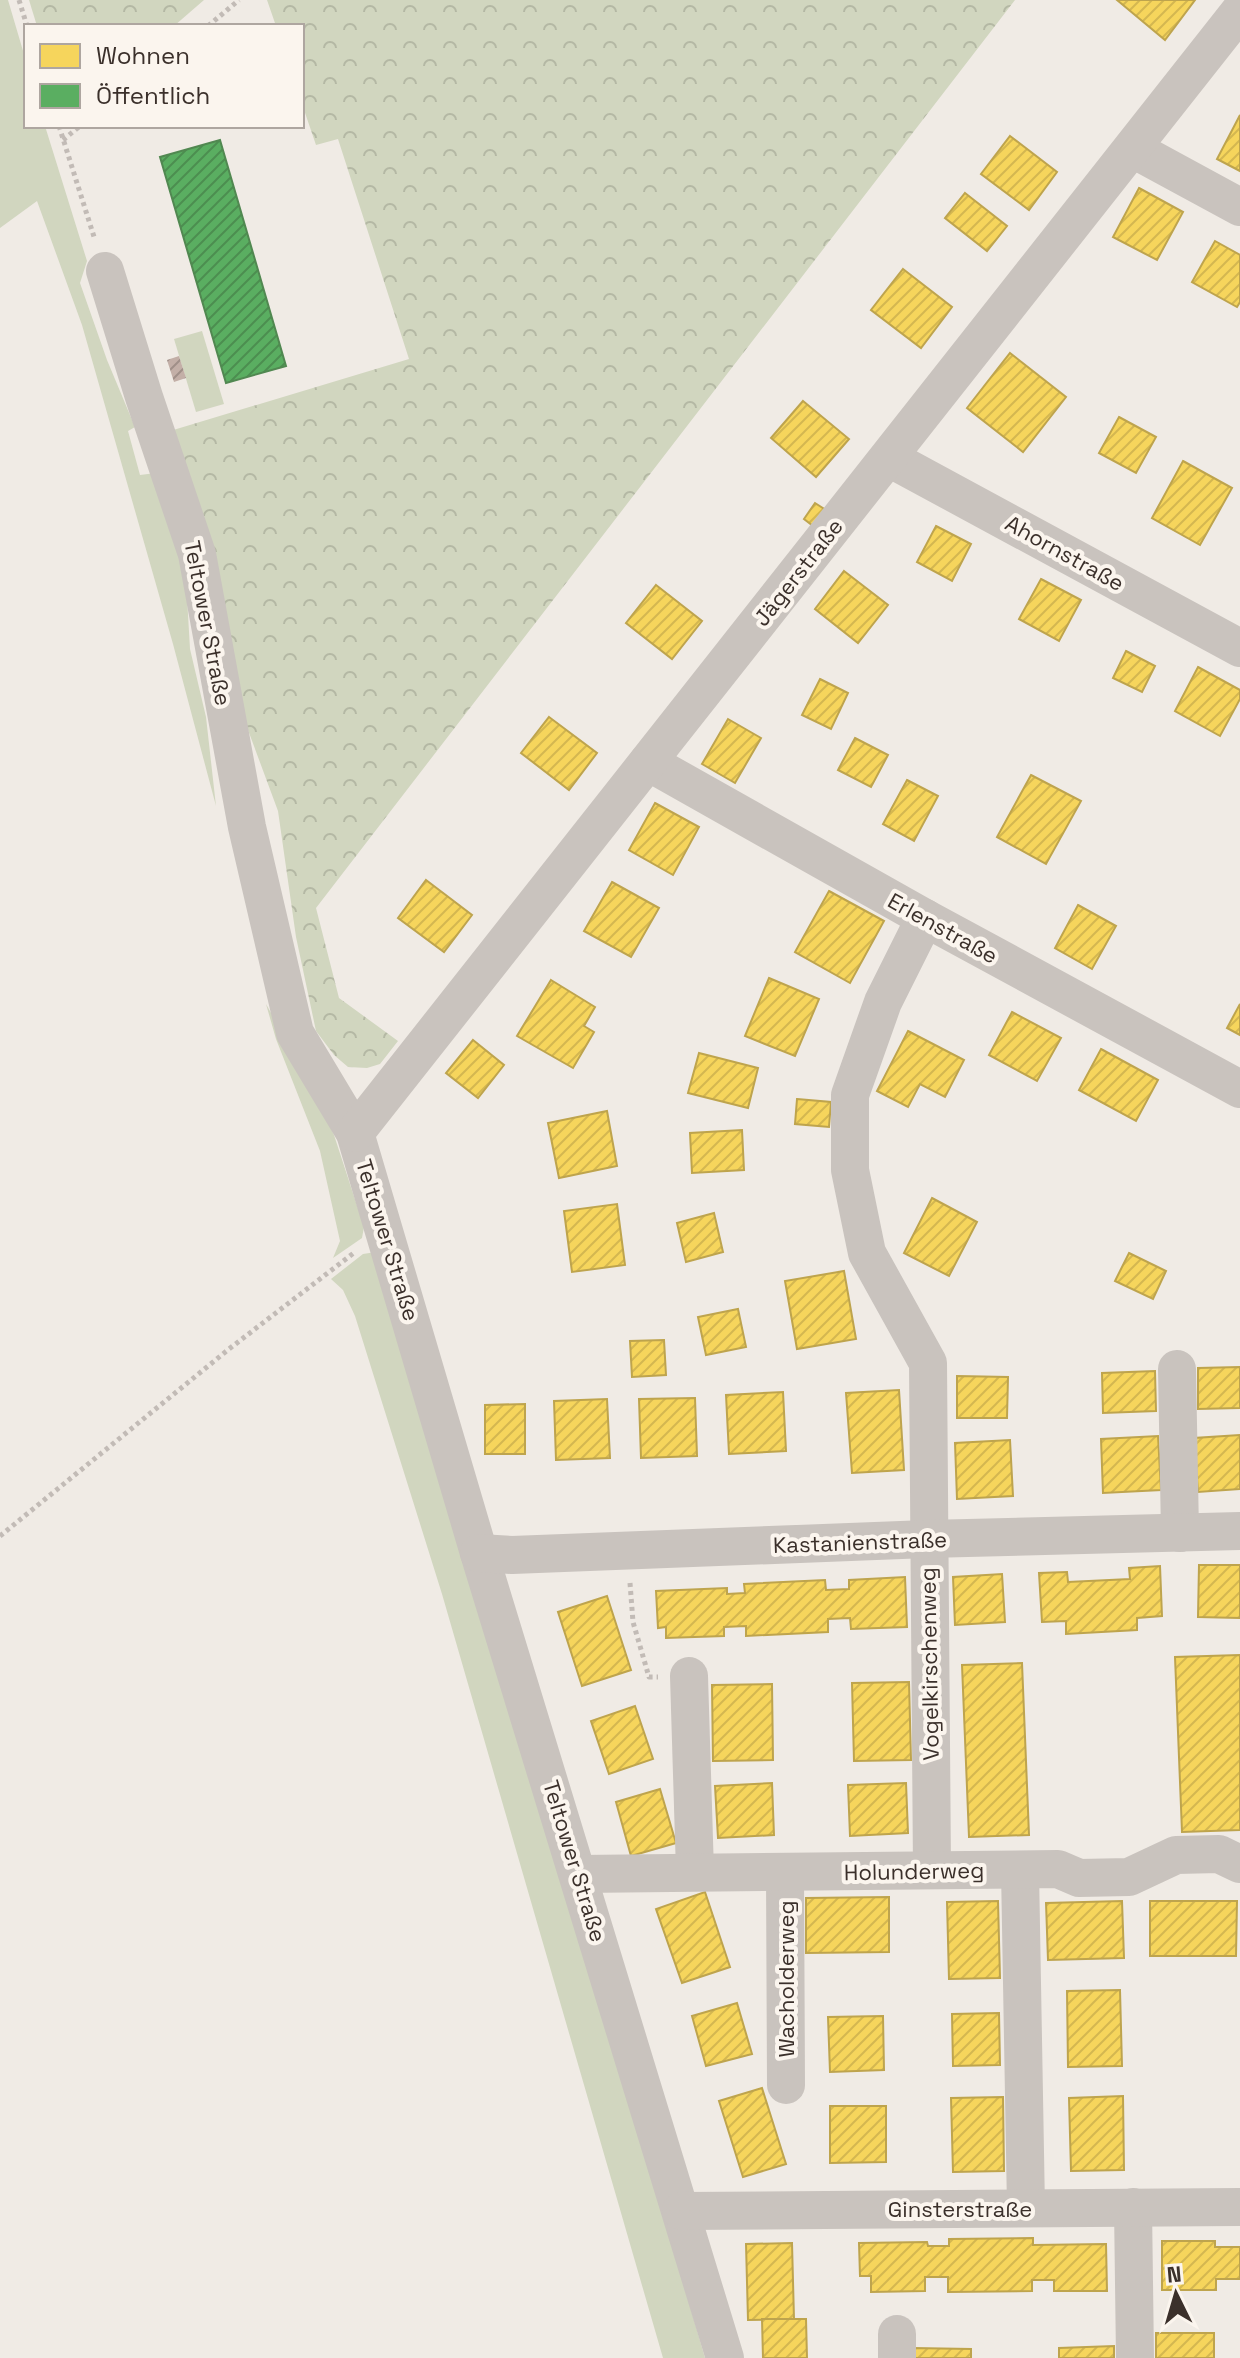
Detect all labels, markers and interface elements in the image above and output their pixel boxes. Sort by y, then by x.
legend [24,24,304,128]
text: Wohnen [96,40,190,71]
text: Öffentlich [96,80,210,111]
street label: Ahornstraße [1001,509,1129,597]
street label: Jägerstraße [747,513,849,631]
street label: Teltower Straße [178,538,238,708]
street label: Erlenstraße [883,886,1003,970]
street label: Teltower Straße [350,1156,426,1324]
street label: Kastanienstraße [772,1525,948,1559]
street label: Vogelkirschenweg [913,1567,945,1761]
street label: Teltower Straße [537,1777,613,1945]
street label: Holunderweg [844,1856,984,1886]
street label: Wacholderweg [772,1900,800,2058]
street label: Ginsterstraße [888,2195,1032,2223]
north arrow [1136,2254,1216,2334]
text: N [1166,2259,1183,2289]

